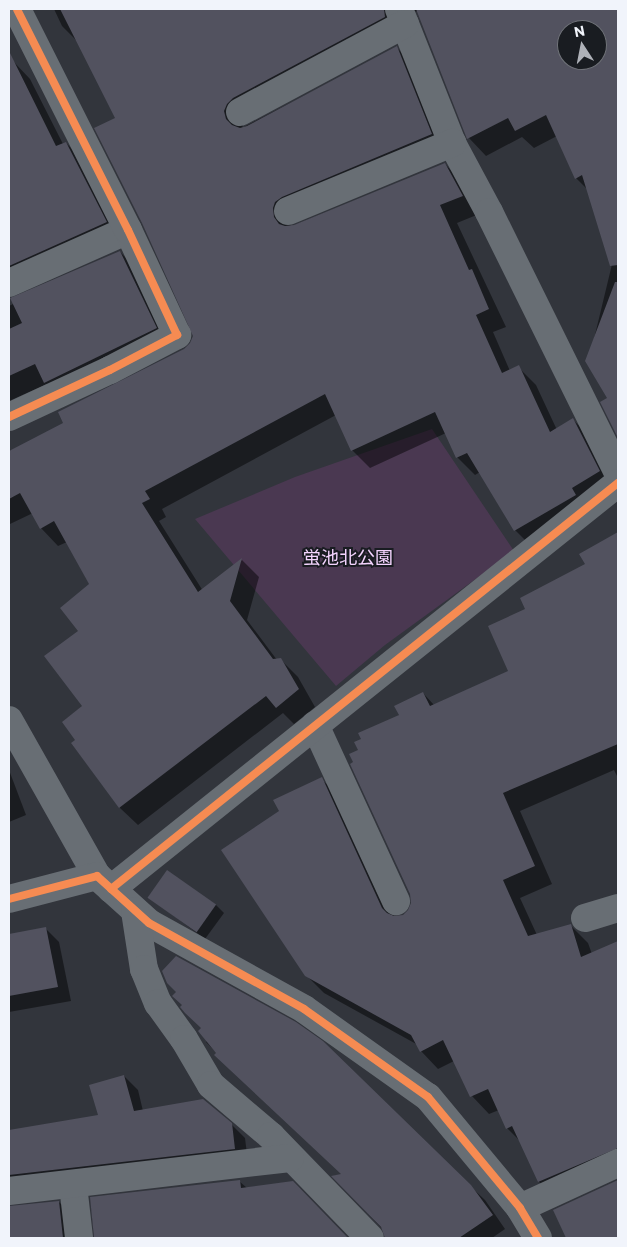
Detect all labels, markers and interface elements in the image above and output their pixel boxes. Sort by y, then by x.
north arrow [557,20,607,70]
text: N [572,21,586,40]
park label: 蛍池北公園 [303,546,393,568]

